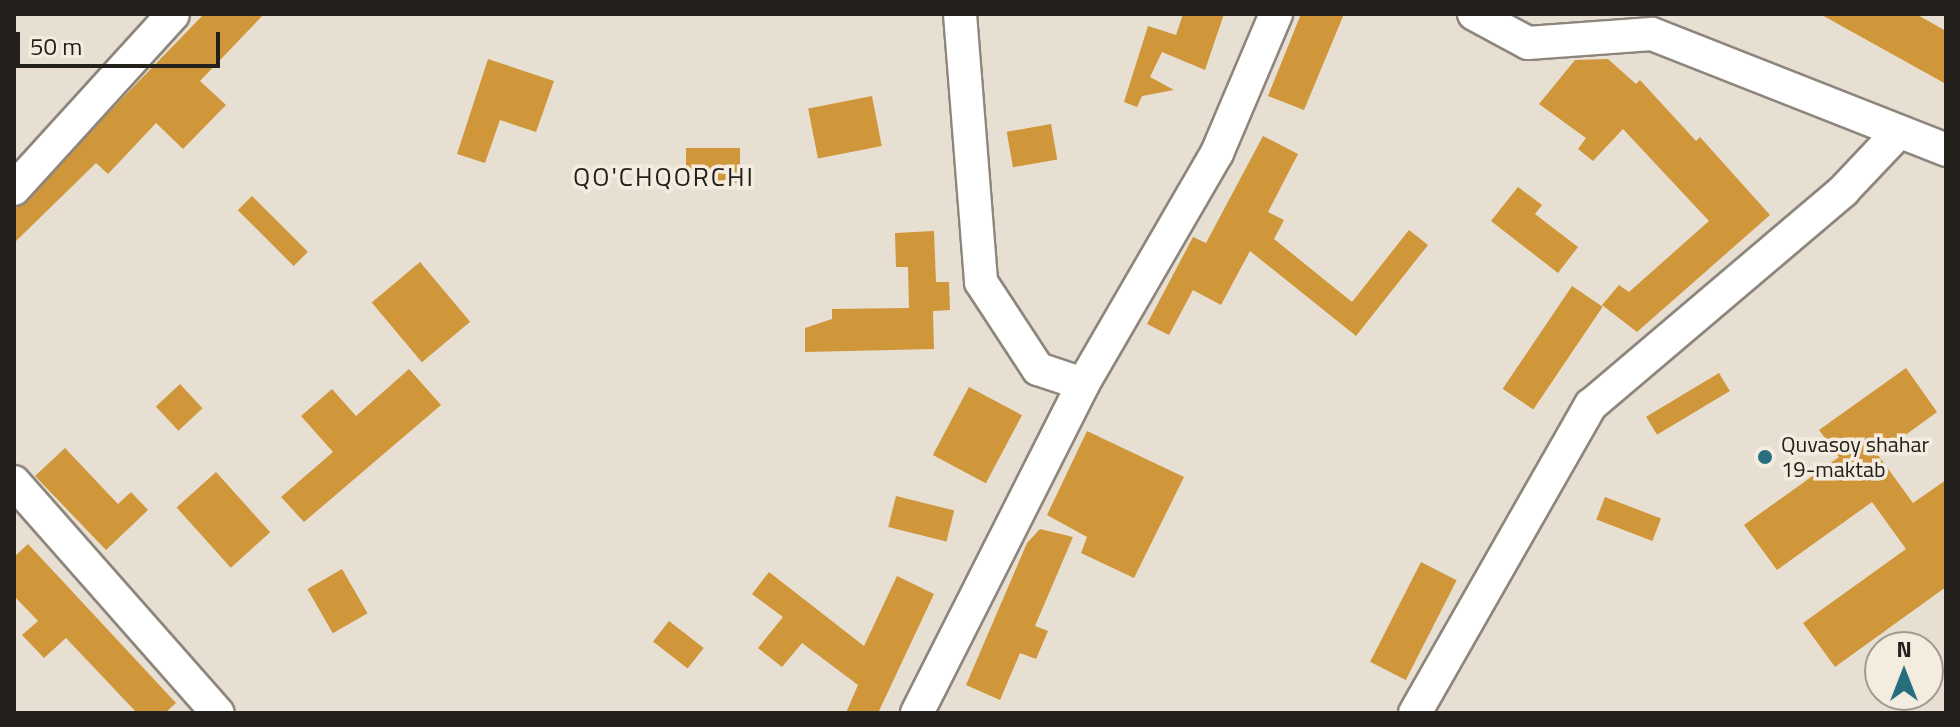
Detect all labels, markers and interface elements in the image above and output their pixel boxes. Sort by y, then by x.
scale bar [20,16,224,66]
text: 50 m [30,28,82,64]
district label: QO'CHQORCHI [573,161,755,193]
place label: Quvasoy shahar 19-maktab [1781,431,1929,482]
marker: Quvasoy shahar 19-maktab [1756,448,1774,466]
north arrow [1864,631,1944,711]
text: N [1896,632,1912,666]

